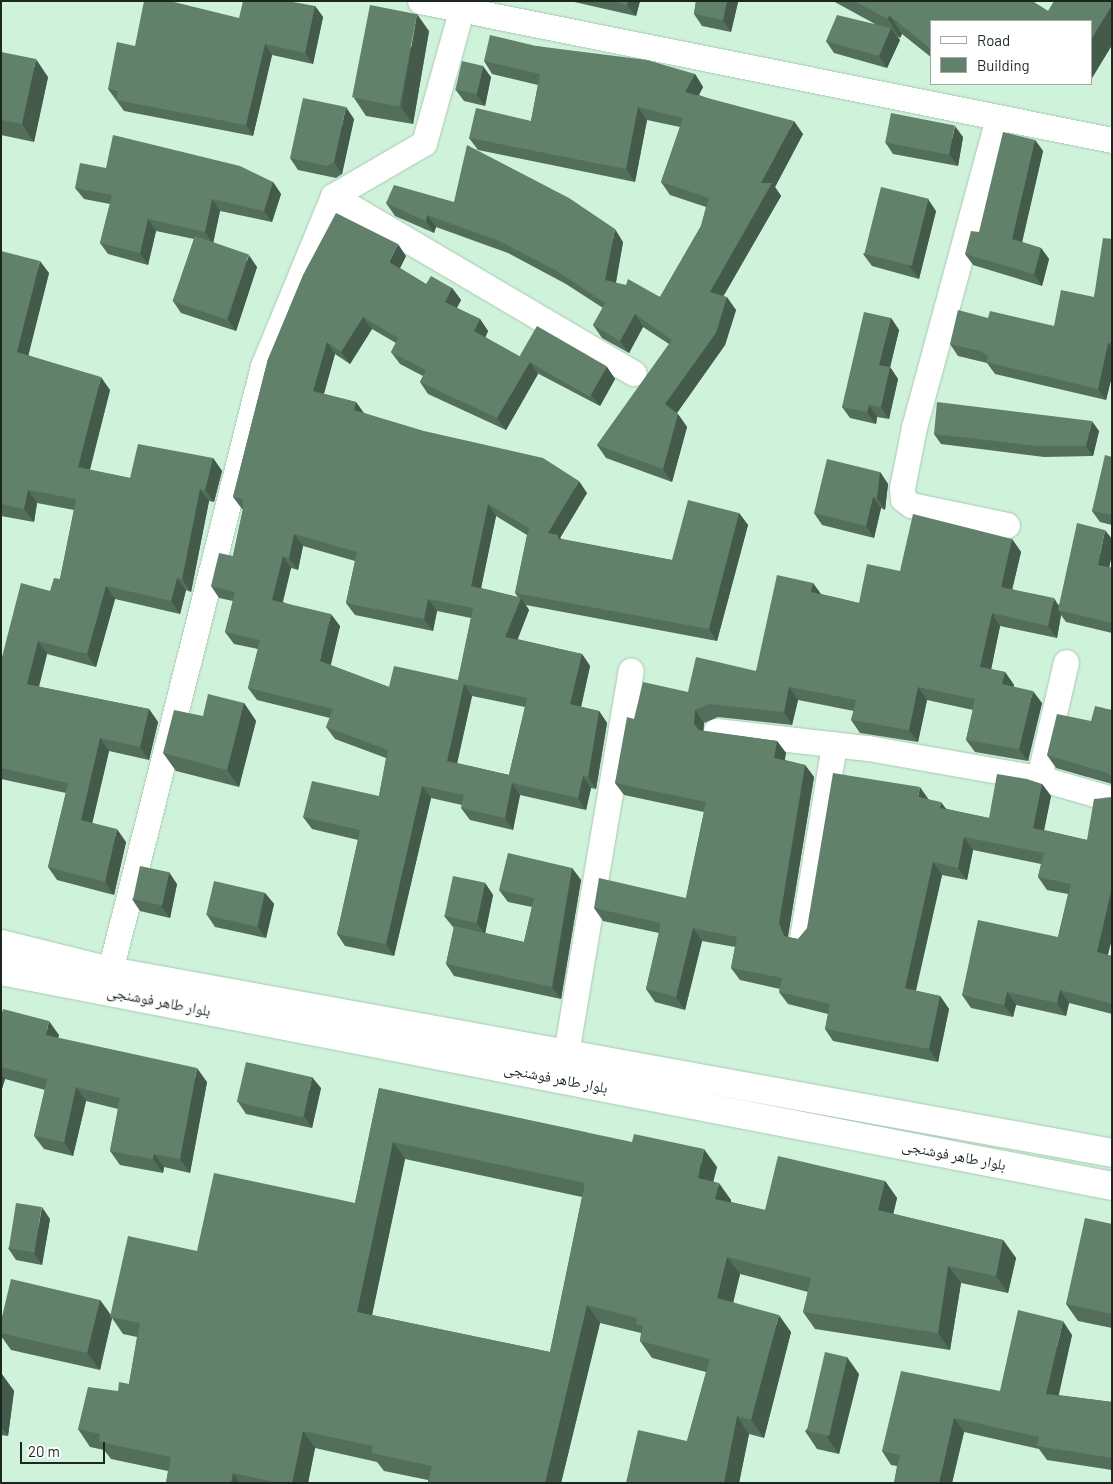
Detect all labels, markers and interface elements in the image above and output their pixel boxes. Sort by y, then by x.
legend [930,20,1093,85]
text: Road [977,31,1010,49]
text: Building [977,56,1030,74]
street label: بلوار طاهر فوشنجی [106,982,212,1020]
street label: بلوار طاهر فوشنجی [503,1059,609,1097]
street label: بلوار طاهر فوشنجی [901,1136,1007,1174]
scale bar [22,1432,108,1464]
text: 20 m [28,1442,60,1460]

